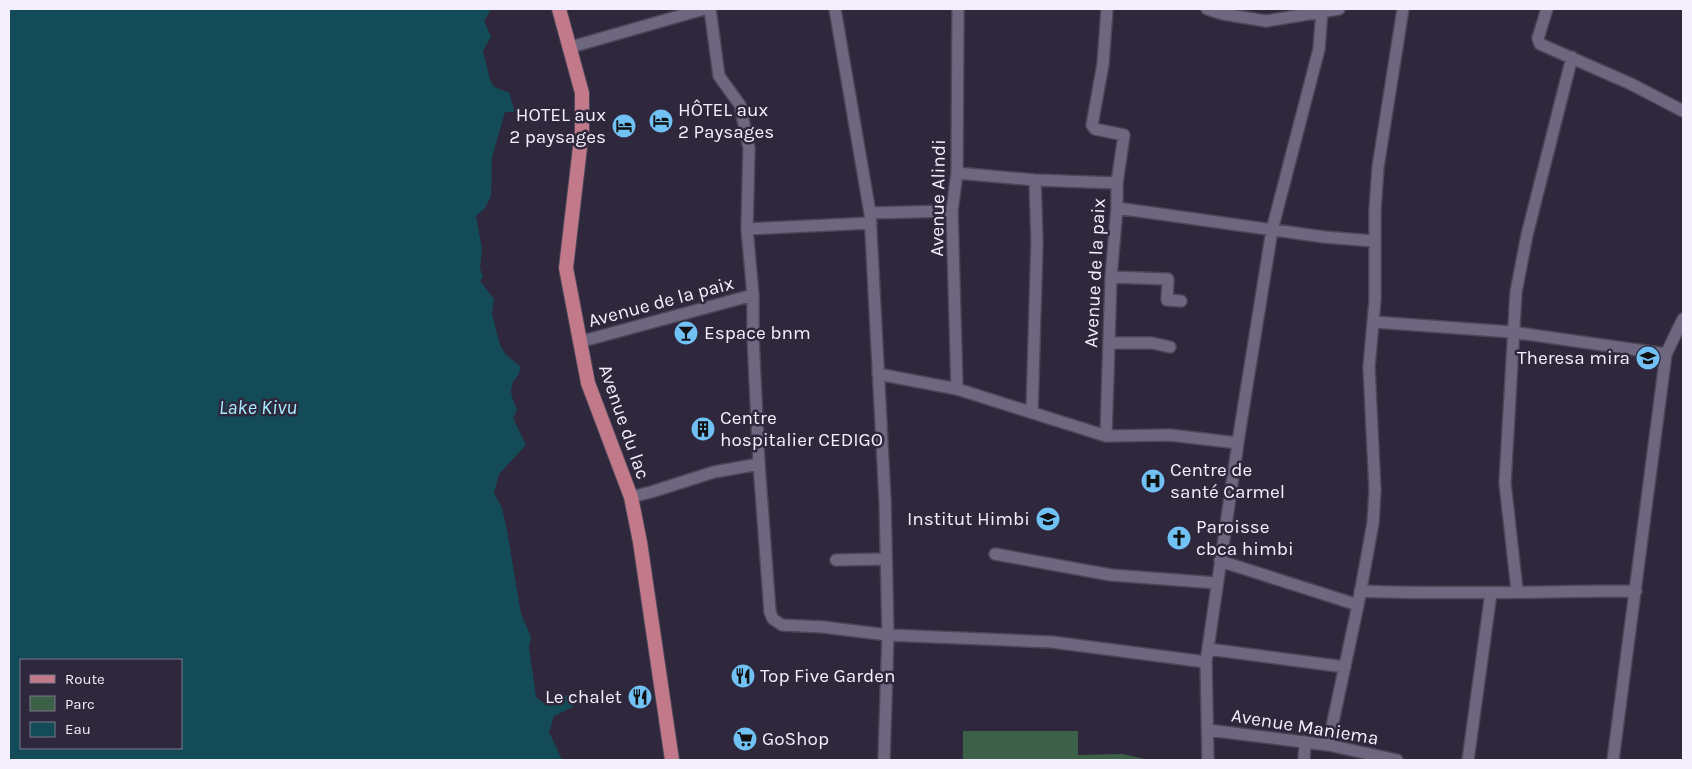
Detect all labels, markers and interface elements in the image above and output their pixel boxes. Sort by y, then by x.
place label: HÔTEL aux 2 Paysages [678,99,774,143]
place label: HOTEL aux 2 paysages [509,104,606,148]
hotel icon: HÔTEL aux 2 Paysages [648,108,674,134]
hotel icon: HOTEL aux 2 paysages [611,113,637,139]
street label: Avenue Alindi [926,139,950,257]
street label: Avenue de la paix [1080,197,1110,348]
street label: Avenue de la paix [586,272,736,332]
bar icon: Espace bnm [673,320,699,346]
place label: Espace bnm [704,322,811,344]
school or university icon: Theresa mira [1635,345,1661,371]
place label: Theresa mira [1517,347,1630,369]
street label: Avenue du lac [594,362,654,482]
water label: Lake Kivu [219,396,297,419]
place label: Centre hospitalier CEDIGO [720,407,883,451]
building icon: Centre hospitalier CEDIGO [690,416,716,442]
place label: Centre de santé Carmel [1170,459,1285,503]
hospital icon: Centre de santé Carmel [1140,468,1166,494]
school or university icon: Institut Himbi [1035,506,1061,532]
place label: Institut Himbi [907,508,1030,530]
place label: Paroisse cbca himbi [1196,516,1294,560]
church icon: Paroisse cbca himbi [1166,525,1192,551]
legend [20,659,182,749]
restaurant icon: Top Five Garden [730,663,756,689]
place label: Top Five Garden [760,665,896,687]
text: Route [65,670,105,688]
restaurant icon: Le chalet [627,684,653,710]
place label: Le chalet [545,686,622,708]
text: Parc [65,695,95,713]
street label: Avenue Maniema [1230,705,1380,749]
text: Eau [65,720,91,738]
supermarket icon: GoShop [732,726,758,752]
place label: GoShop [762,728,829,750]

